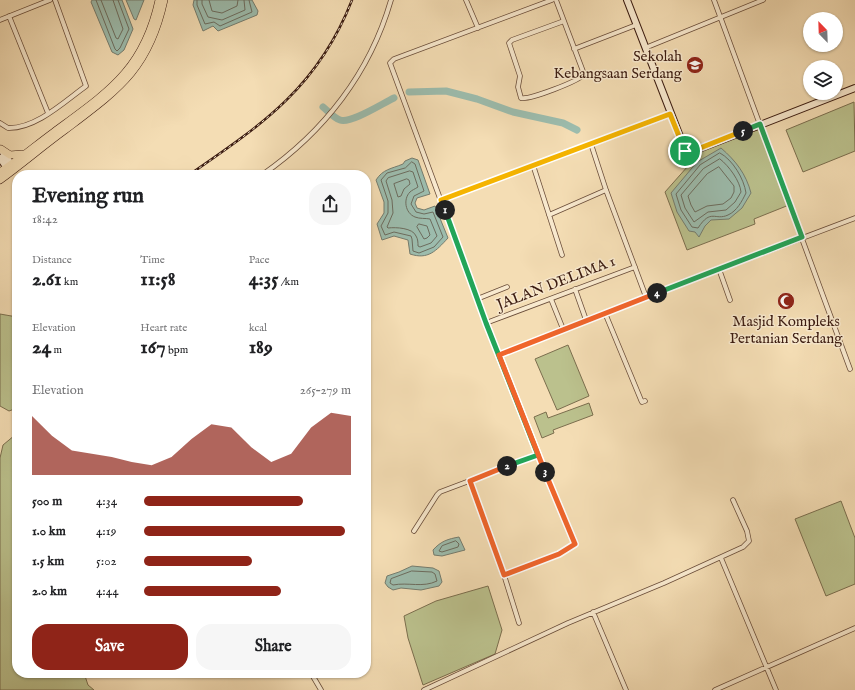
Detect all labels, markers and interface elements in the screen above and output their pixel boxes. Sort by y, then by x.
north arrow [803,12,843,52]
map controls [803,12,843,100]
place label: Sekolah Kebangsaan Serdang [553,47,683,83]
school or university icon: Sekolah Kebangsaan Serdang [685,55,705,75]
button: layers [803,60,843,100]
pin: 5 [733,121,753,141]
text: 5 [741,124,745,138]
pin [668,134,702,168]
icon: arrive [674,140,696,162]
text: Evening run [32,182,144,210]
button: share [309,183,351,225]
pin: 1 [435,200,455,220]
text: 1 [443,203,447,217]
text: 18:42 [32,211,58,228]
street label: JALAN DELIMA 1 [492,252,618,315]
text: Distance [32,253,72,267]
text: Time [140,253,165,267]
text: Pace [249,253,269,267]
text: 2.61 [32,267,61,292]
text: 11:58 [140,267,176,292]
text: 4:35 [249,267,278,292]
text: km [61,275,78,289]
text: /km [278,275,299,289]
pin: 4 [647,283,667,303]
text: 4 [654,286,660,300]
mosque icon: Masjid Kompleks Pertanian Serdang [776,291,796,311]
place label: Masjid Kompleks Pertanian Serdang [730,312,843,348]
text: Elevation [32,321,76,335]
text: Heart rate [140,321,187,335]
text: kcal [249,321,267,335]
text: 24 [32,335,51,360]
text: 167 [140,335,166,360]
text: 189 [249,335,273,360]
text: m [51,343,62,357]
text: bpm [166,343,188,357]
text: Elevation [32,382,84,399]
text: 265–279 m [300,382,351,399]
pin: 2 [497,456,517,476]
text: 2 [504,459,510,473]
pin: 3 [535,462,555,482]
text: 3 [543,465,547,479]
text: 500 m [32,493,62,510]
text: 4:34 [96,493,117,510]
text: 1.0 km [32,523,66,540]
text: 4:19 [96,523,116,540]
text: 1.5 km [32,553,64,570]
text: 5:02 [96,553,117,570]
text: 2.0 km [32,583,67,600]
text: 4:44 [96,583,119,600]
button: Save [32,624,188,670]
button: Share [196,624,351,670]

